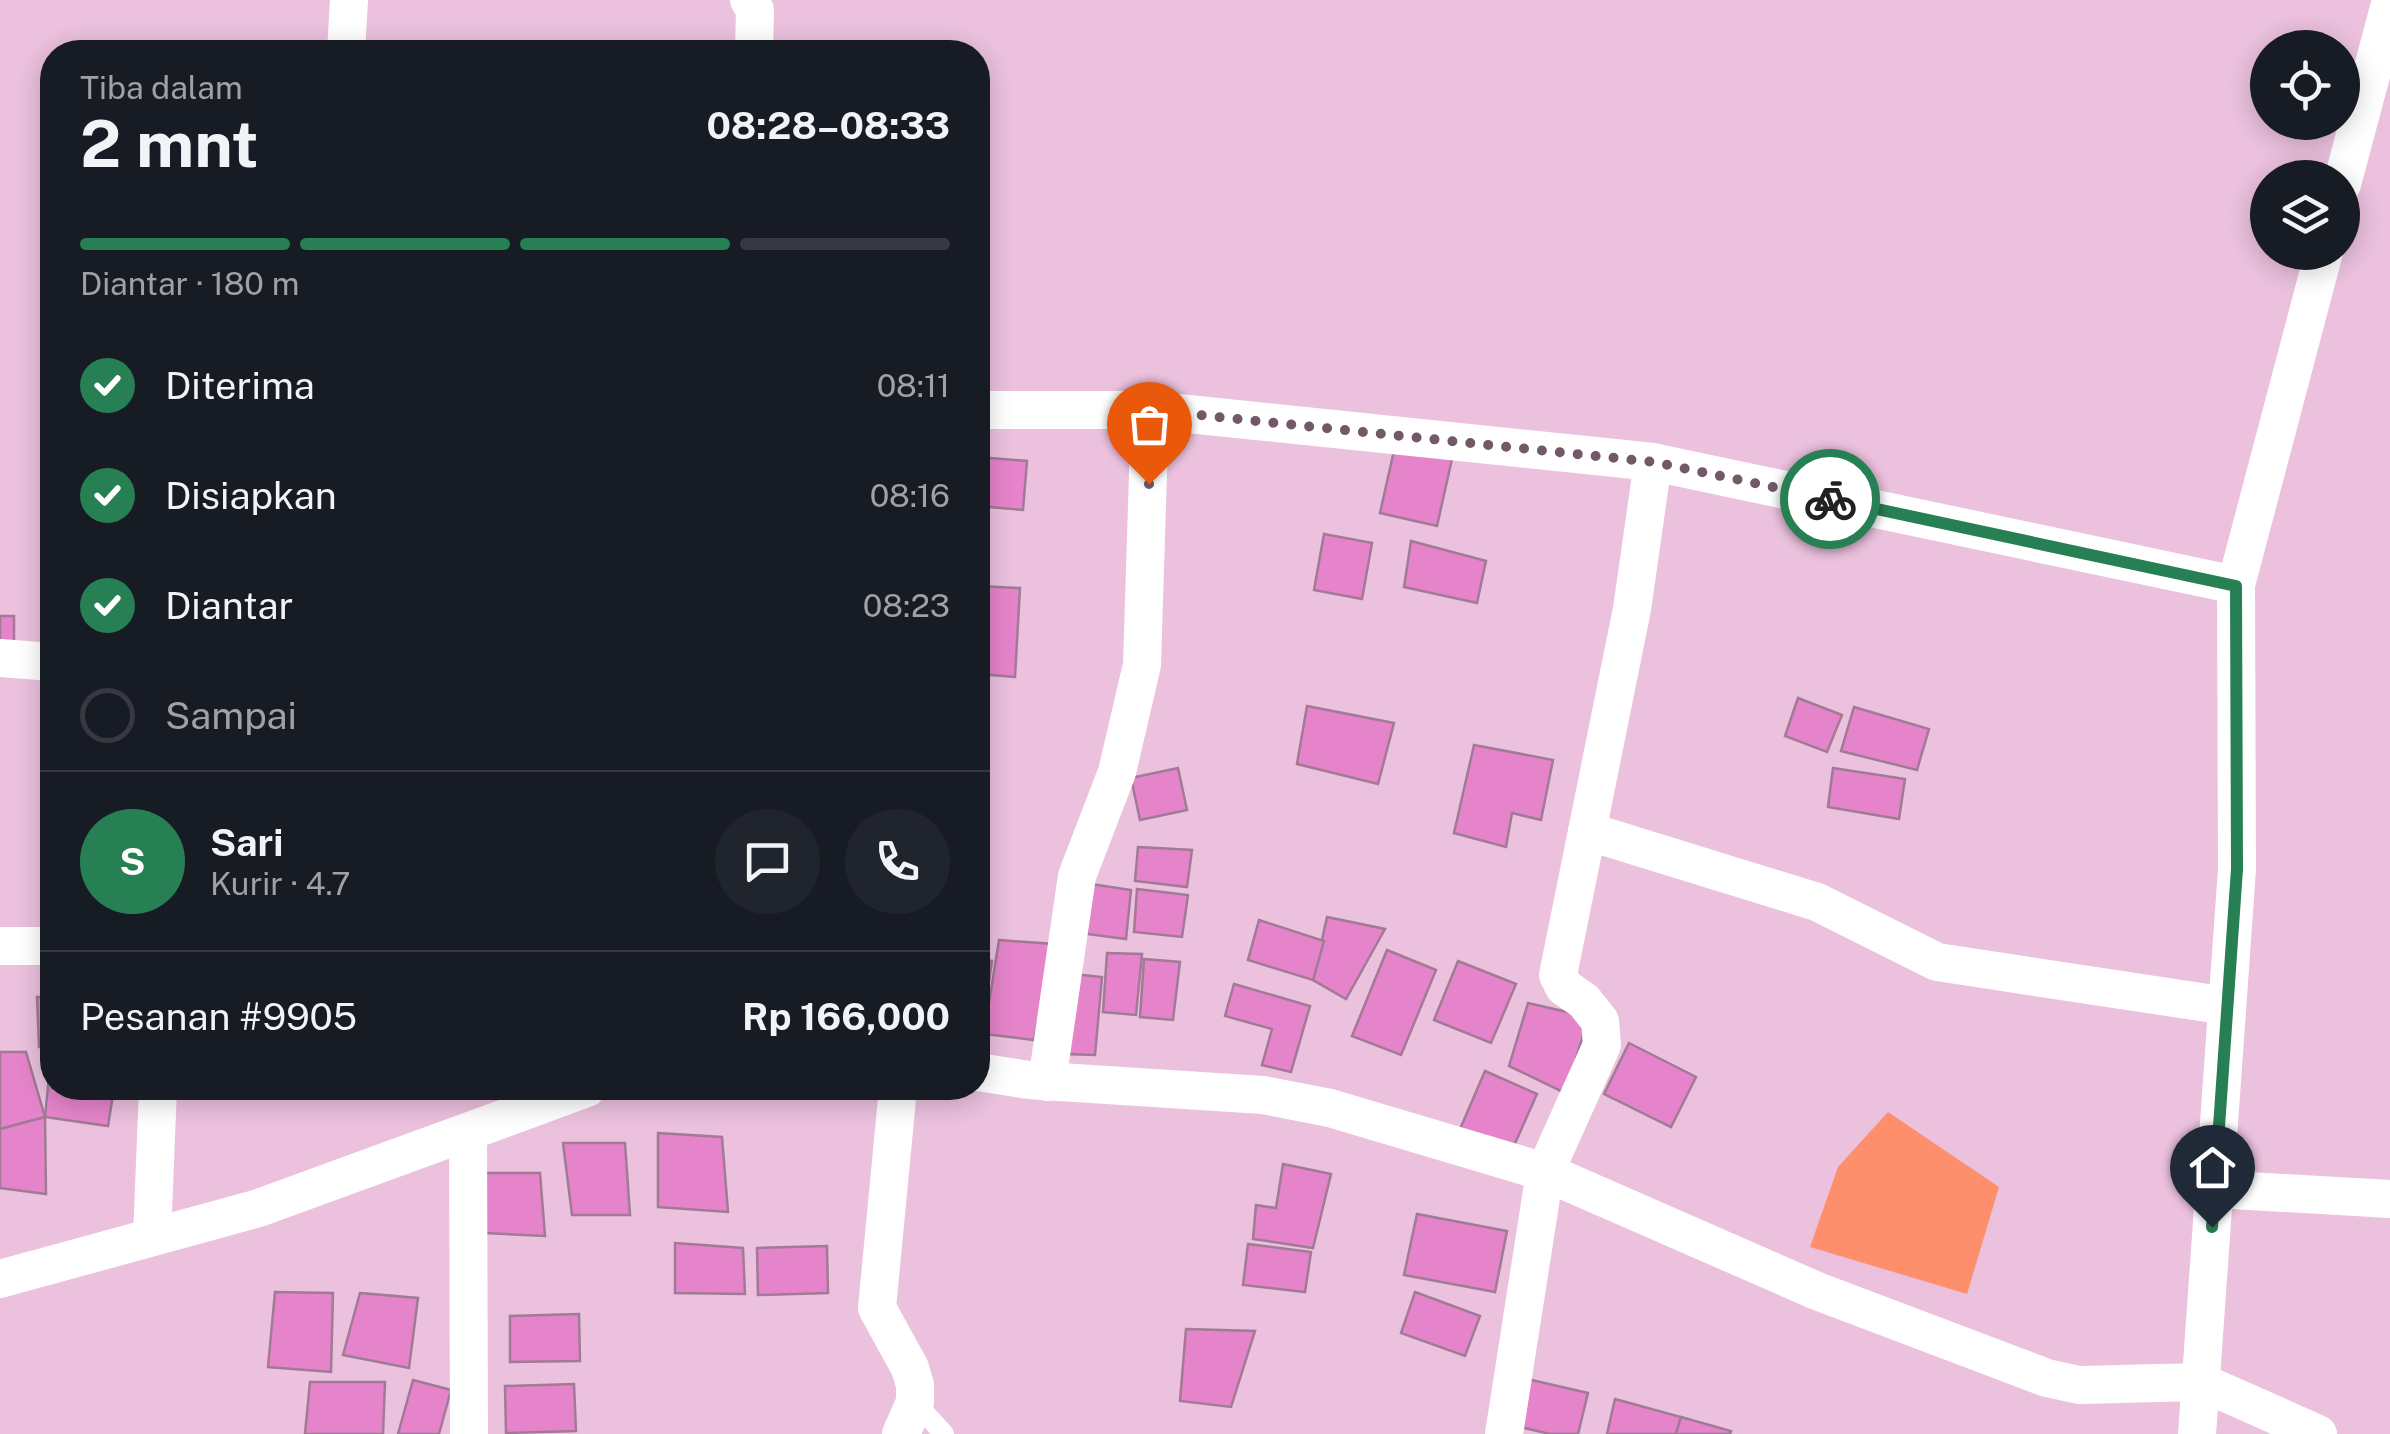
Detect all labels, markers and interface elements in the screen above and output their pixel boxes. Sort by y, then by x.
map controls [2250,30,2360,270]
button: locate [2250,30,2360,140]
text: Tiba dalam [80,69,243,106]
text: 08:28–08:33 [706,103,950,148]
text: 2 mnt [80,105,259,182]
button: layers [2250,160,2360,270]
text: Diantar · 180 m [80,265,299,302]
icon: check [80,358,135,413]
text: Diterima [165,363,315,408]
text: 08:11 [877,367,950,404]
pin [1107,382,1192,485]
icon: bag [1122,397,1177,452]
courier [1780,449,1880,549]
icon: check [80,468,135,523]
icon: bike [1803,472,1858,527]
text: Disiapkan [165,473,337,518]
text: 08:16 [870,477,950,514]
icon: check [80,578,135,633]
text: Diantar [165,583,293,628]
text: 08:23 [863,587,950,624]
text: Sampai [165,693,297,738]
button: chat [715,809,820,914]
button: phone [845,809,950,914]
text: Sari [210,820,283,865]
text: S [119,839,146,884]
text: Kurir · 4.7 [210,865,350,902]
text: Pesanan #9905 [80,994,357,1039]
text: Rp 166,000 [742,994,950,1039]
pin [2170,1125,2255,1228]
icon: home [2185,1140,2240,1195]

